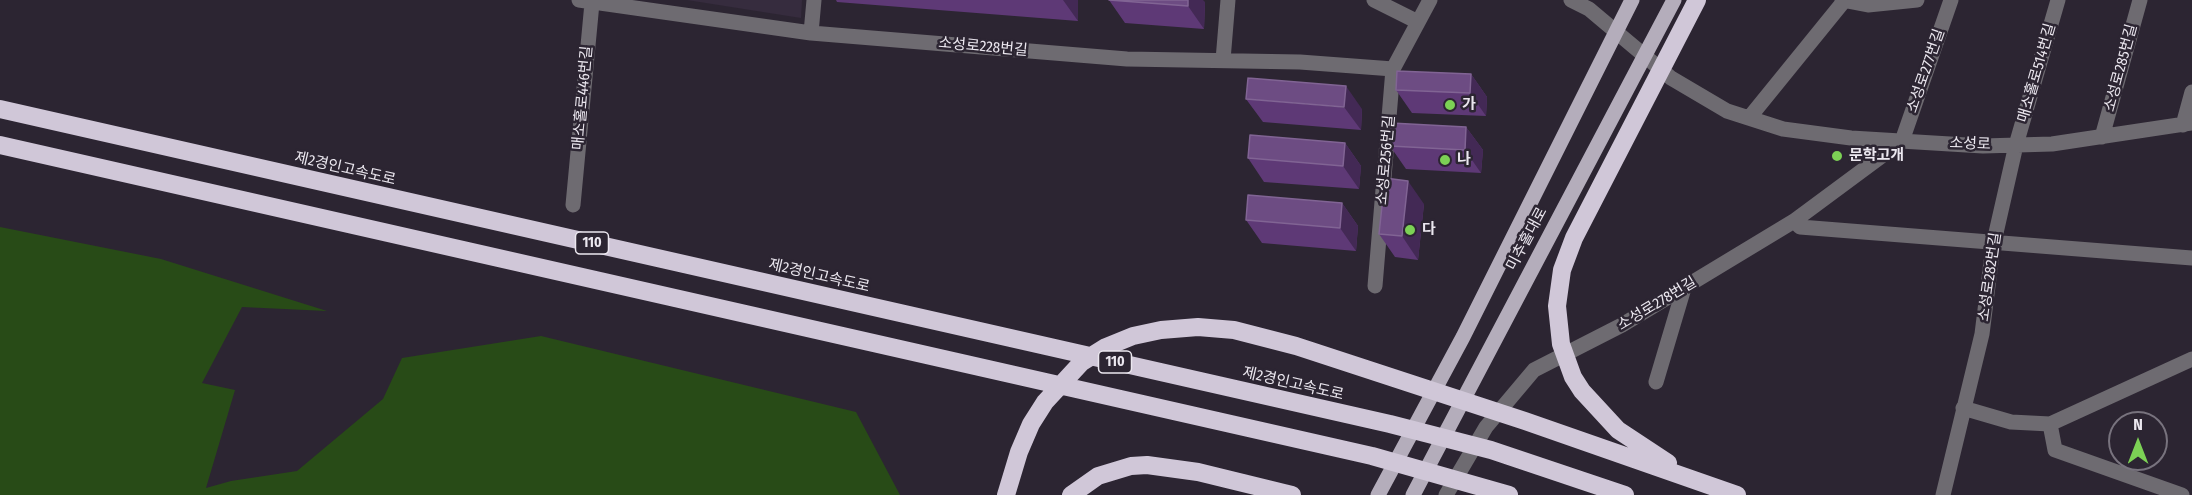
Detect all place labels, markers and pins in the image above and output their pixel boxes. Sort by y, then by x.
place label: 가 [1462,96,1476,114]
marker: 가 [1443,98,1457,112]
place label: 문학고개 [1849,147,1904,165]
marker: 문학고개 [1830,149,1844,163]
place label: 나 [1457,151,1471,169]
marker: 나 [1438,153,1452,167]
place label: 다 [1422,221,1436,239]
marker: 다 [1403,223,1417,237]

